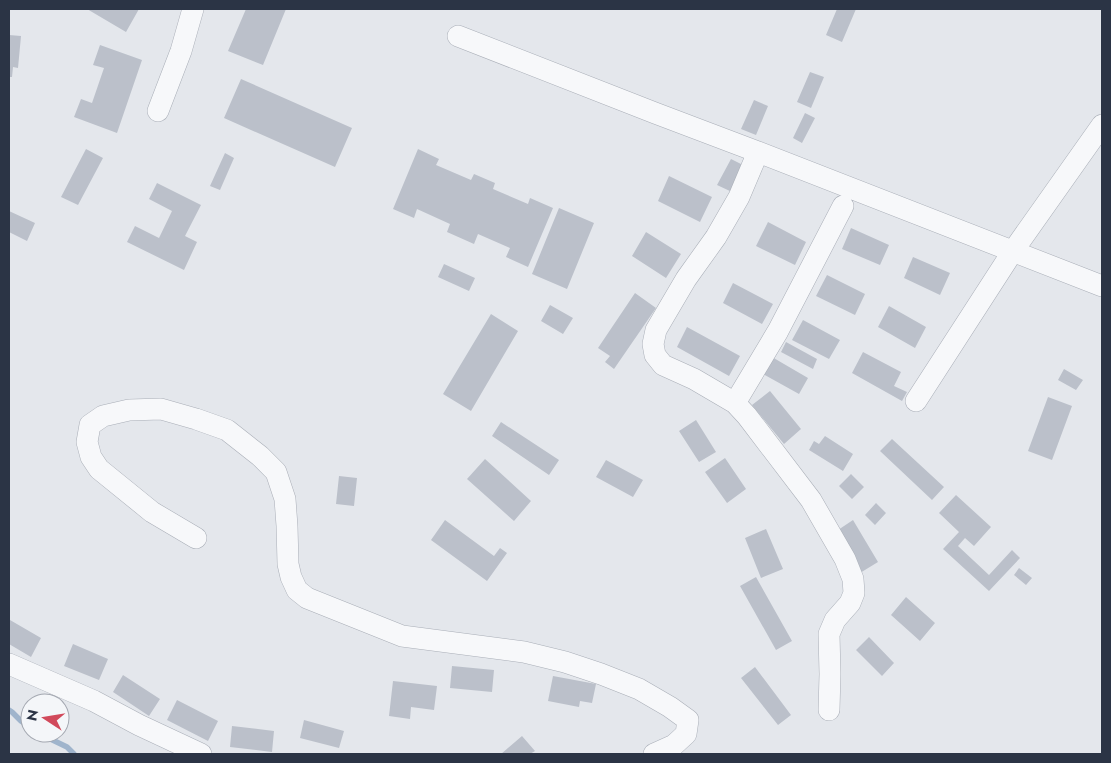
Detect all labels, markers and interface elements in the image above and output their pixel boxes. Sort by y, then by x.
north arrow [20,693,70,743]
text: N [21,708,43,723]

